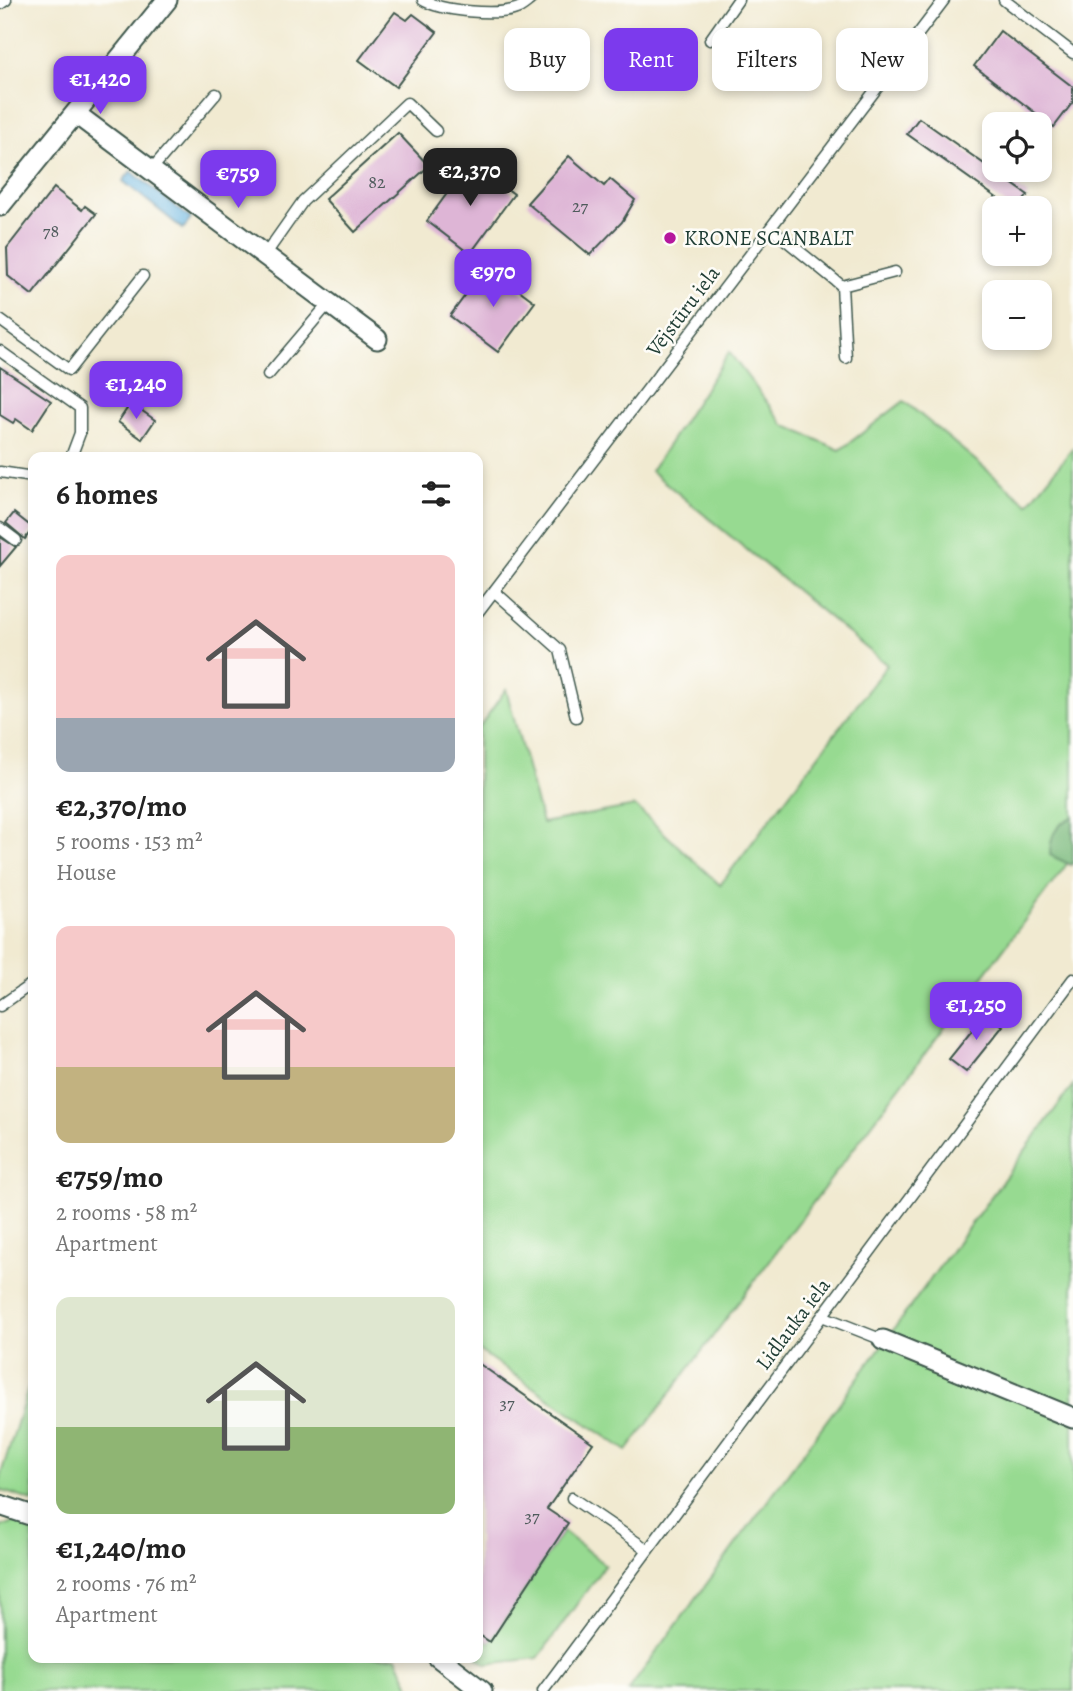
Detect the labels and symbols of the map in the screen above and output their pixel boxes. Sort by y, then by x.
pin: €1,420 [43,57,157,116]
pin: €2,370 [413,148,527,208]
pin: €759 [197,150,279,210]
house number: 82 [368,170,386,194]
house number: 27 [572,194,588,218]
house number: 78 [43,219,59,243]
place label: KRONE SCANBALT [684,224,854,252]
marker: KRONE SCANBALT [662,230,678,246]
pin: €970 [452,250,534,309]
street label: Vējstūru iela [639,260,726,363]
pin: €1,240 [79,362,193,421]
pin: €1,250 [919,982,1033,1042]
street label: Lidlauka iela [749,1272,837,1376]
house number: 37 [499,1391,515,1415]
house number: 37 [524,1504,540,1528]

